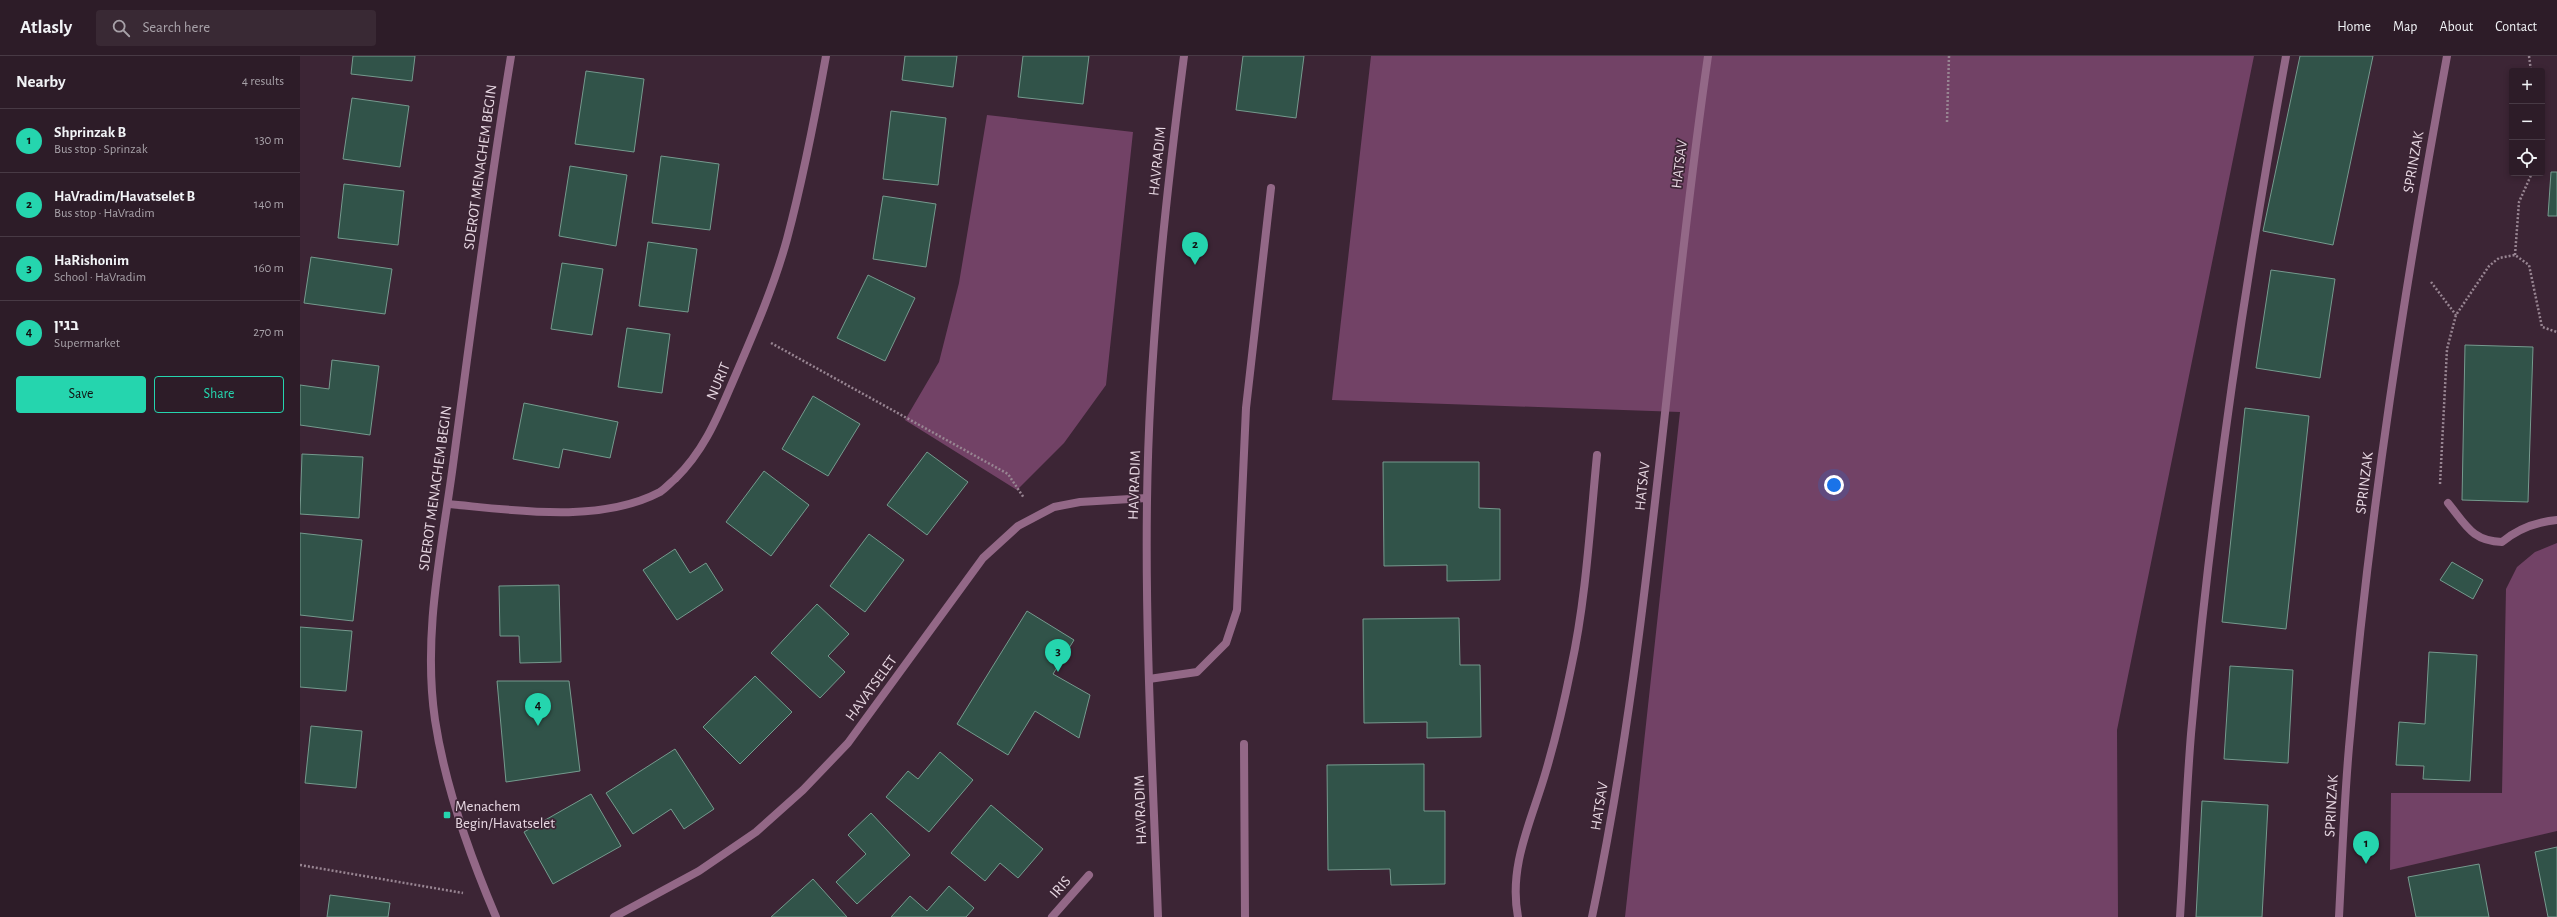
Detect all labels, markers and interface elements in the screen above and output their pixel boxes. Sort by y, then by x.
search box [96,10,376,46]
icon: search [110,17,132,39]
text: Atlasly [20,18,72,37]
text: Search here [142,20,210,35]
text: Home [2337,20,2371,34]
text: Map [2393,20,2417,34]
text: About [2439,20,2473,34]
text: Contact [2495,20,2537,34]
map controls [2509,68,2545,176]
button: + [2509,68,2545,104]
text: Nearby [16,73,66,90]
text: 4 results [242,75,284,88]
street label: SDEROT MENACHEM BEGIN [461,84,500,251]
button: − [2509,104,2545,140]
text: Shprinzak B [54,125,126,140]
street label: HAVRADIM [1146,126,1169,196]
street label: SPRINZAK [2401,129,2426,194]
text: 1 [27,134,31,147]
text: 130 m [255,134,284,147]
street label: HATSAV [1669,138,1690,189]
button: locate [2509,140,2545,176]
text: Bus stop · Sprinzak [54,143,148,156]
text: HaVradim/Havatselet B [54,189,195,204]
text: 2 [26,198,32,211]
text: 140 m [254,198,284,211]
text: Bus stop · HaVradim [54,207,155,220]
pin: 2 [1182,232,1208,265]
text: HaRishonim [54,253,129,268]
text: 3 [26,262,32,275]
text: 160 m [254,262,284,275]
text: School · HaVradim [54,271,146,284]
text: בגין [54,318,79,333]
text: 4 [26,326,32,339]
text: 270 m [253,326,284,339]
text: Supermarket [54,337,120,350]
street label: NURIT [704,360,733,402]
button: Save [16,376,146,413]
button: Share [154,376,284,413]
street label: SDEROT MENACHEM BEGIN [416,405,455,572]
street label: HAVRADIM [1126,450,1143,520]
street label: SPRINZAK [2353,450,2376,515]
street label: HATSAV [1632,460,1653,511]
your location [1824,475,1844,495]
pin: 3 [1045,639,1071,672]
street label: HAVATSELET [843,652,900,724]
pin: 4 [525,693,551,726]
street label: SPRINZAK [2322,774,2341,838]
street label: HAVRADIM [1132,775,1149,845]
street label: HATSAV [1588,780,1611,832]
place label: Menachem Begin/Havatselet [455,799,555,831]
marker: Menachem Begin/Havatselet [442,810,452,820]
pin: 1 [2353,831,2379,864]
street label: IRIS [1047,874,1074,901]

